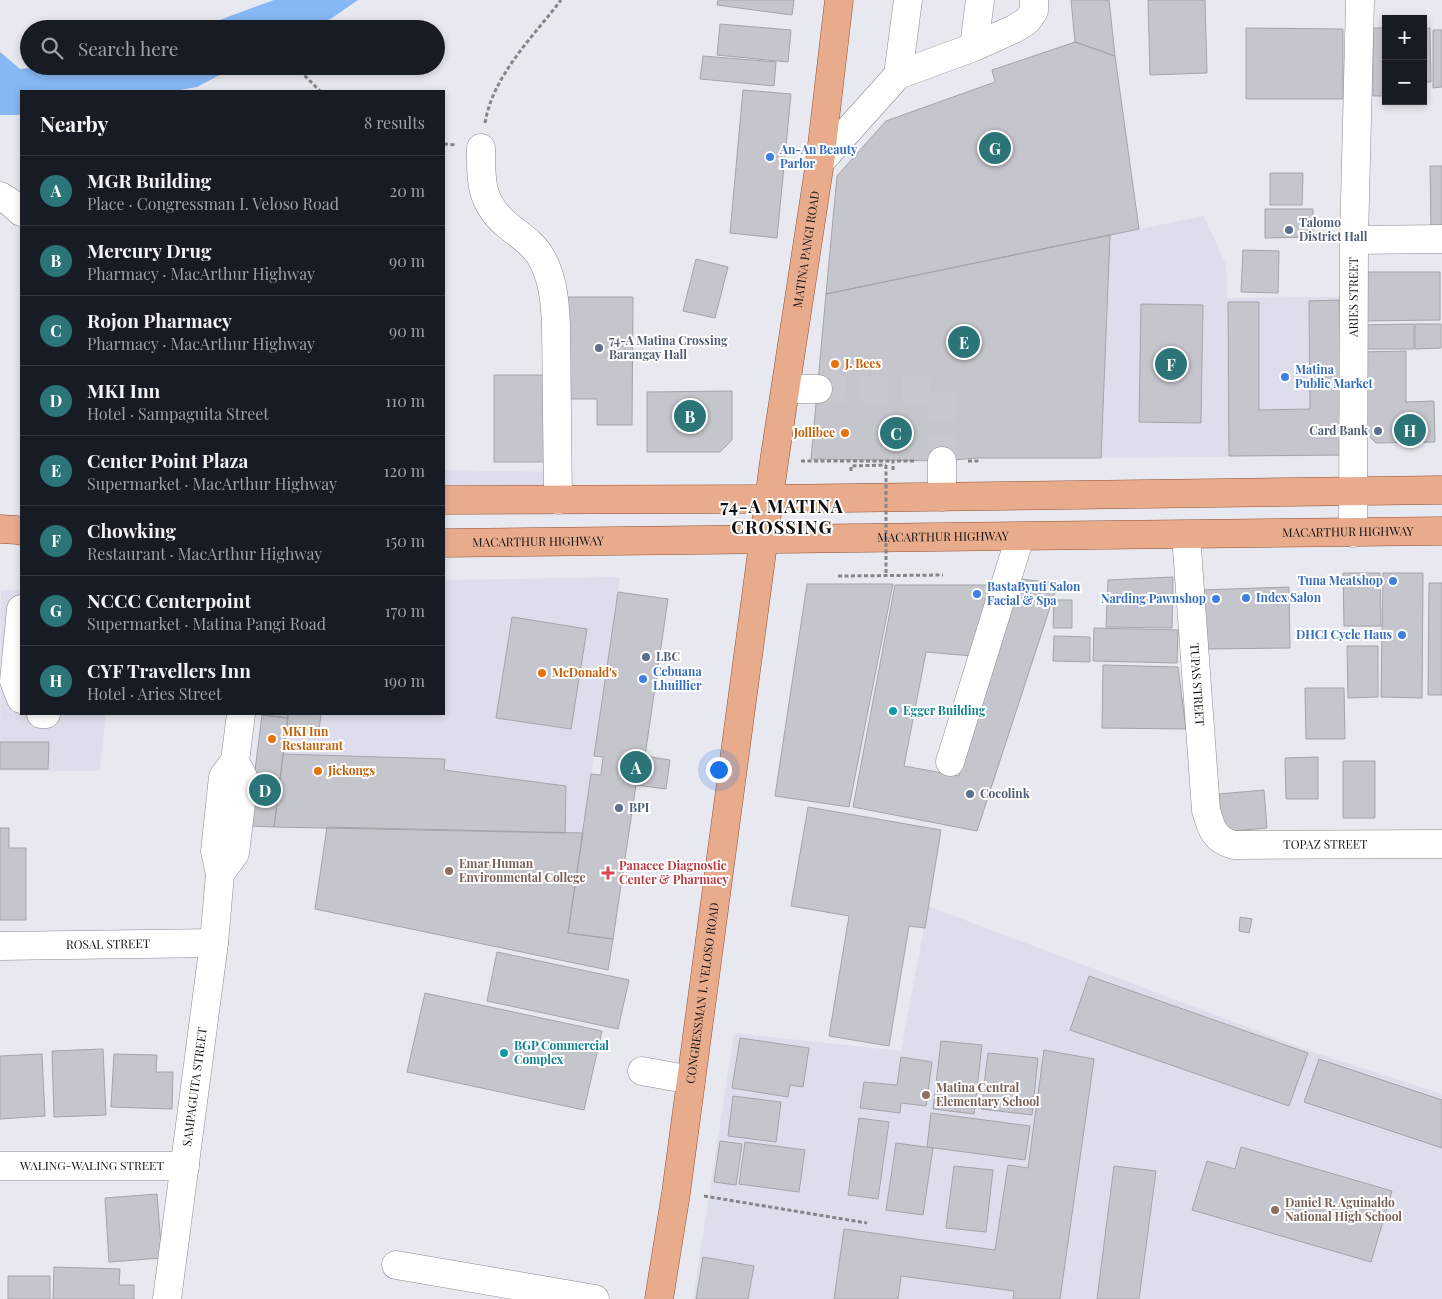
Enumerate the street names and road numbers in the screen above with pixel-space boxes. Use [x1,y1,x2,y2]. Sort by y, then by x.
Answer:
street label: MATINA PANGI ROAD [789,189,823,309]
street label: ARIES STREET [1345,257,1361,338]
street label: MACARTHUR HIGHWAY [1282,522,1415,540]
street label: MACARTHUR HIGHWAY [877,527,1010,545]
street label: MACARTHUR HIGHWAY [472,532,605,550]
street label: TUPAS STREET [1187,643,1209,727]
street label: TOPAZ STREET [1283,835,1368,852]
street label: CONGRESSMAN I. VELOSO ROAD [682,901,722,1085]
street label: ROSAL STREET [66,935,151,952]
street label: SAMPAGUITA STREET [178,1026,210,1147]
street label: WALING-WALING STREET [19,1157,164,1173]

